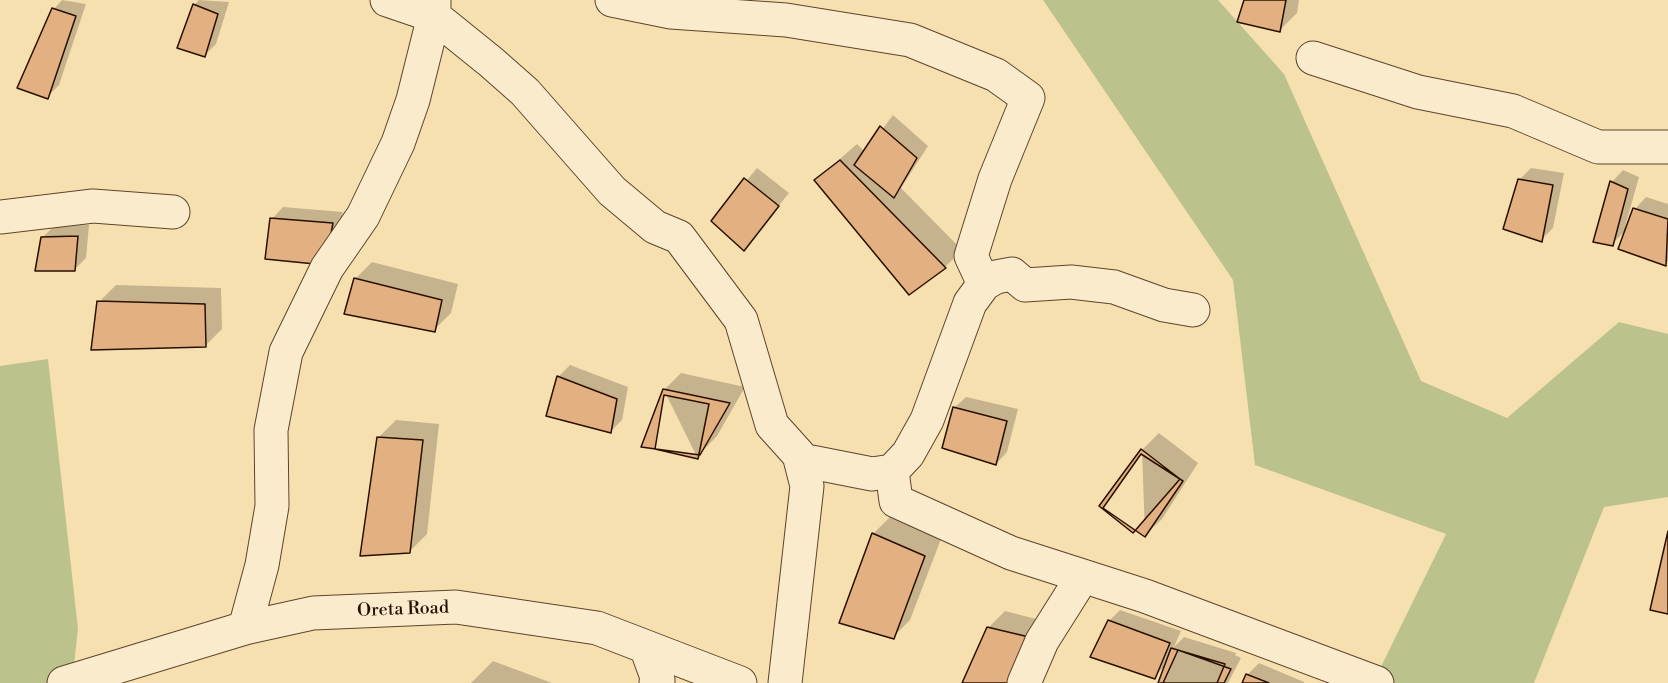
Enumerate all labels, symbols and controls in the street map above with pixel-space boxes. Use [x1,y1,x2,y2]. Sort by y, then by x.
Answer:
street label: Oreta Road [357,598,449,622]

